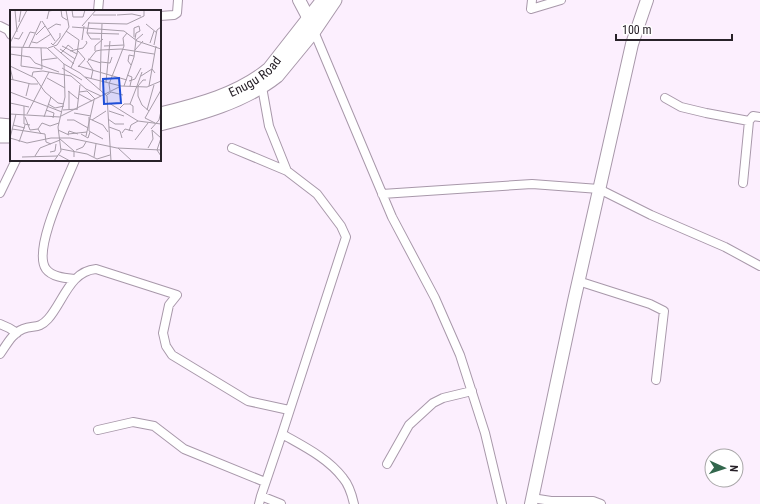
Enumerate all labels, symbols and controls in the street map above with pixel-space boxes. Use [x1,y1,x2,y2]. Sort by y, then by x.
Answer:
inset map [10,10,161,161]
scale bar [616,16,732,42]
text: 100 m [622,23,652,37]
street label: Enugu Road [226,53,284,100]
north arrow [704,448,744,488]
text: N [727,465,740,472]

